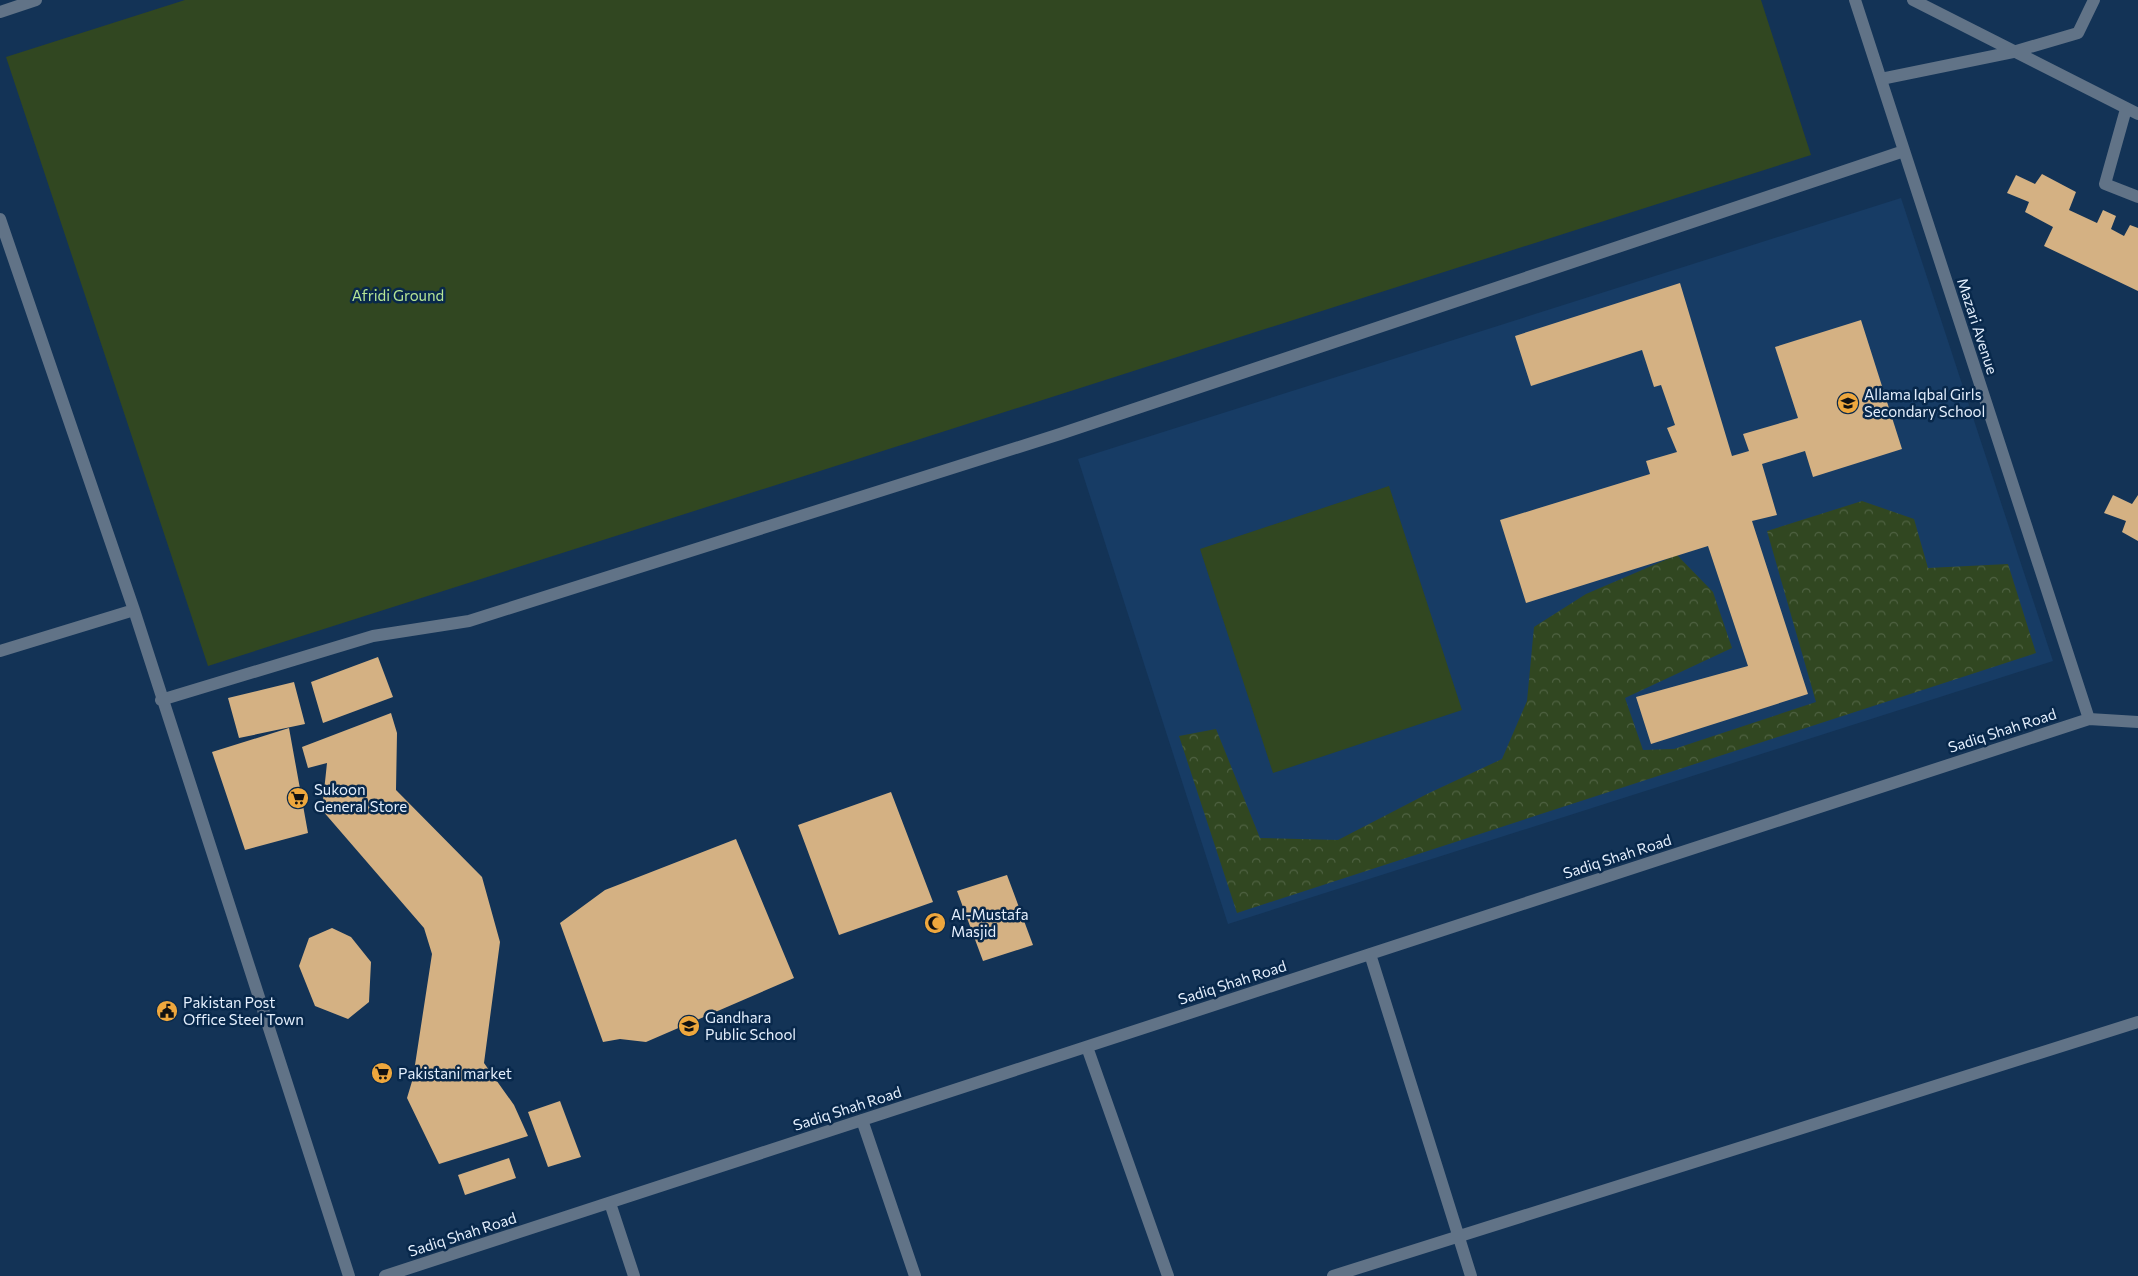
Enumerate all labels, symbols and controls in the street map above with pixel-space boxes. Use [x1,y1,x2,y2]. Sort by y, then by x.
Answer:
street label: Mazari Avenue [1954,276,2002,376]
park label: Afridi Ground [352,286,444,304]
place label: Allama Iqbal Girls Secondary School [1864,385,1985,420]
school or university icon: Allama Iqbal Girls Secondary School [1836,391,1860,415]
street label: Sadiq Shah Road [1946,704,2058,756]
place label: Sukoon General Store [314,780,407,815]
supermarket icon: Sukoon General Store [286,786,310,810]
street label: Sadiq Shah Road [1561,830,1673,882]
place label: Al-Mustafa Masjid [951,905,1029,940]
mosque icon: Al-Mustafa Masjid [923,911,947,935]
street label: Sadiq Shah Road [1176,956,1288,1008]
place label: Pakistan Post Office Steel Town [183,993,304,1028]
public building icon: Pakistan Post Office Steel Town [155,999,179,1023]
place label: Gandhara Public School [705,1008,796,1043]
school or university icon: Gandhara Public School [677,1014,701,1038]
supermarket icon: Pakistani market [370,1061,394,1085]
place label: Pakistani market [398,1064,512,1082]
street label: Sadiq Shah Road [791,1082,903,1134]
street label: Sadiq Shah Road [406,1208,518,1260]

